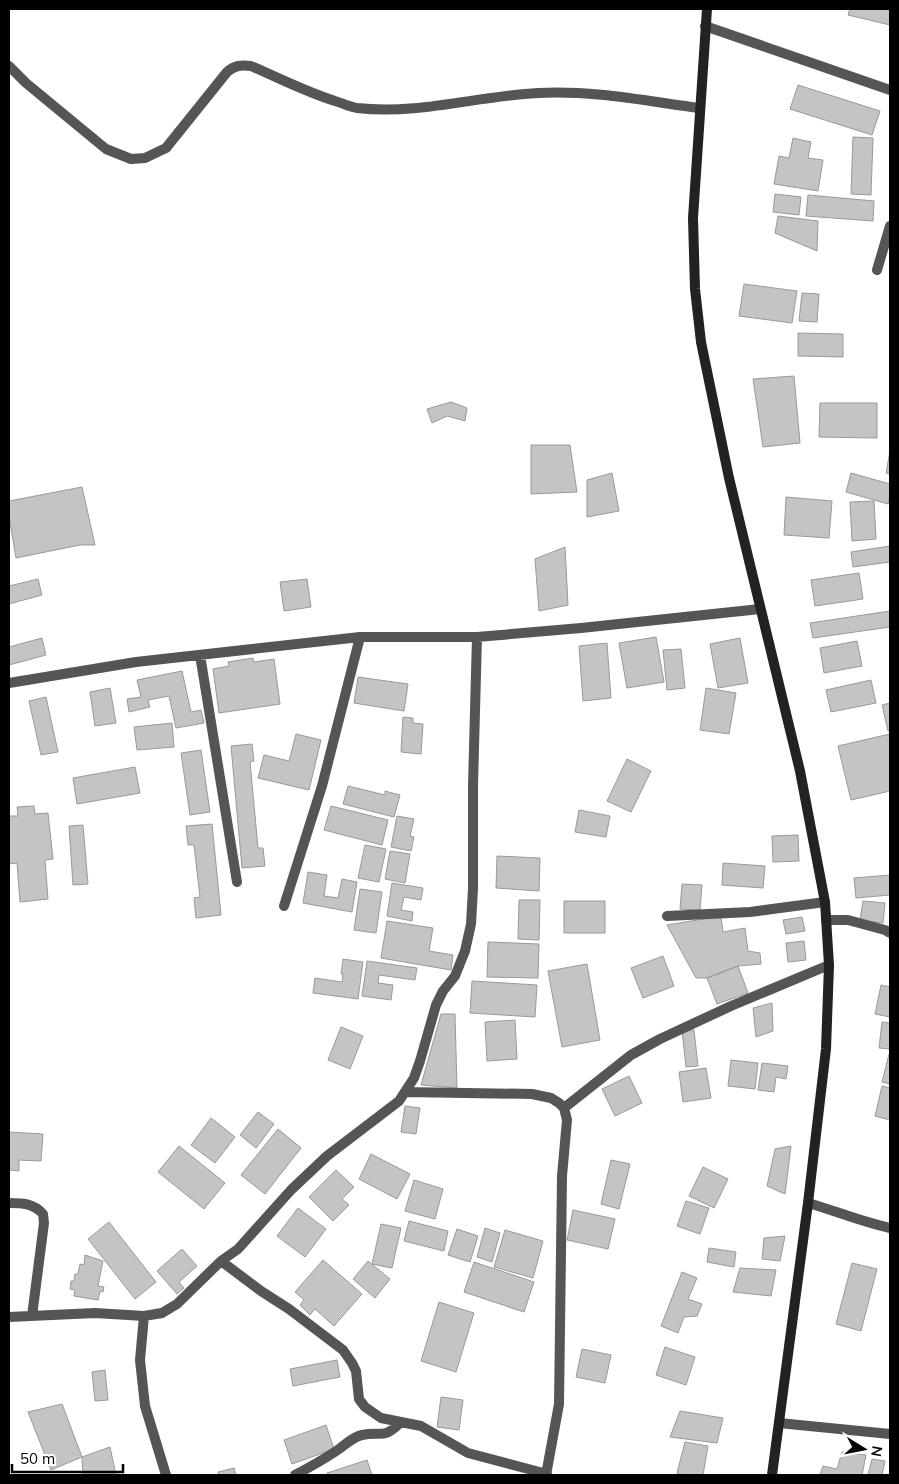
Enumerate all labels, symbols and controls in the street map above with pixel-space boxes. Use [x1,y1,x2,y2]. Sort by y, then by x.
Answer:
north arrow [839,1424,889,1474]
scale bar [12,1442,124,1474]
text: N [867,1444,887,1458]
text: 50 m [20,1449,55,1468]

